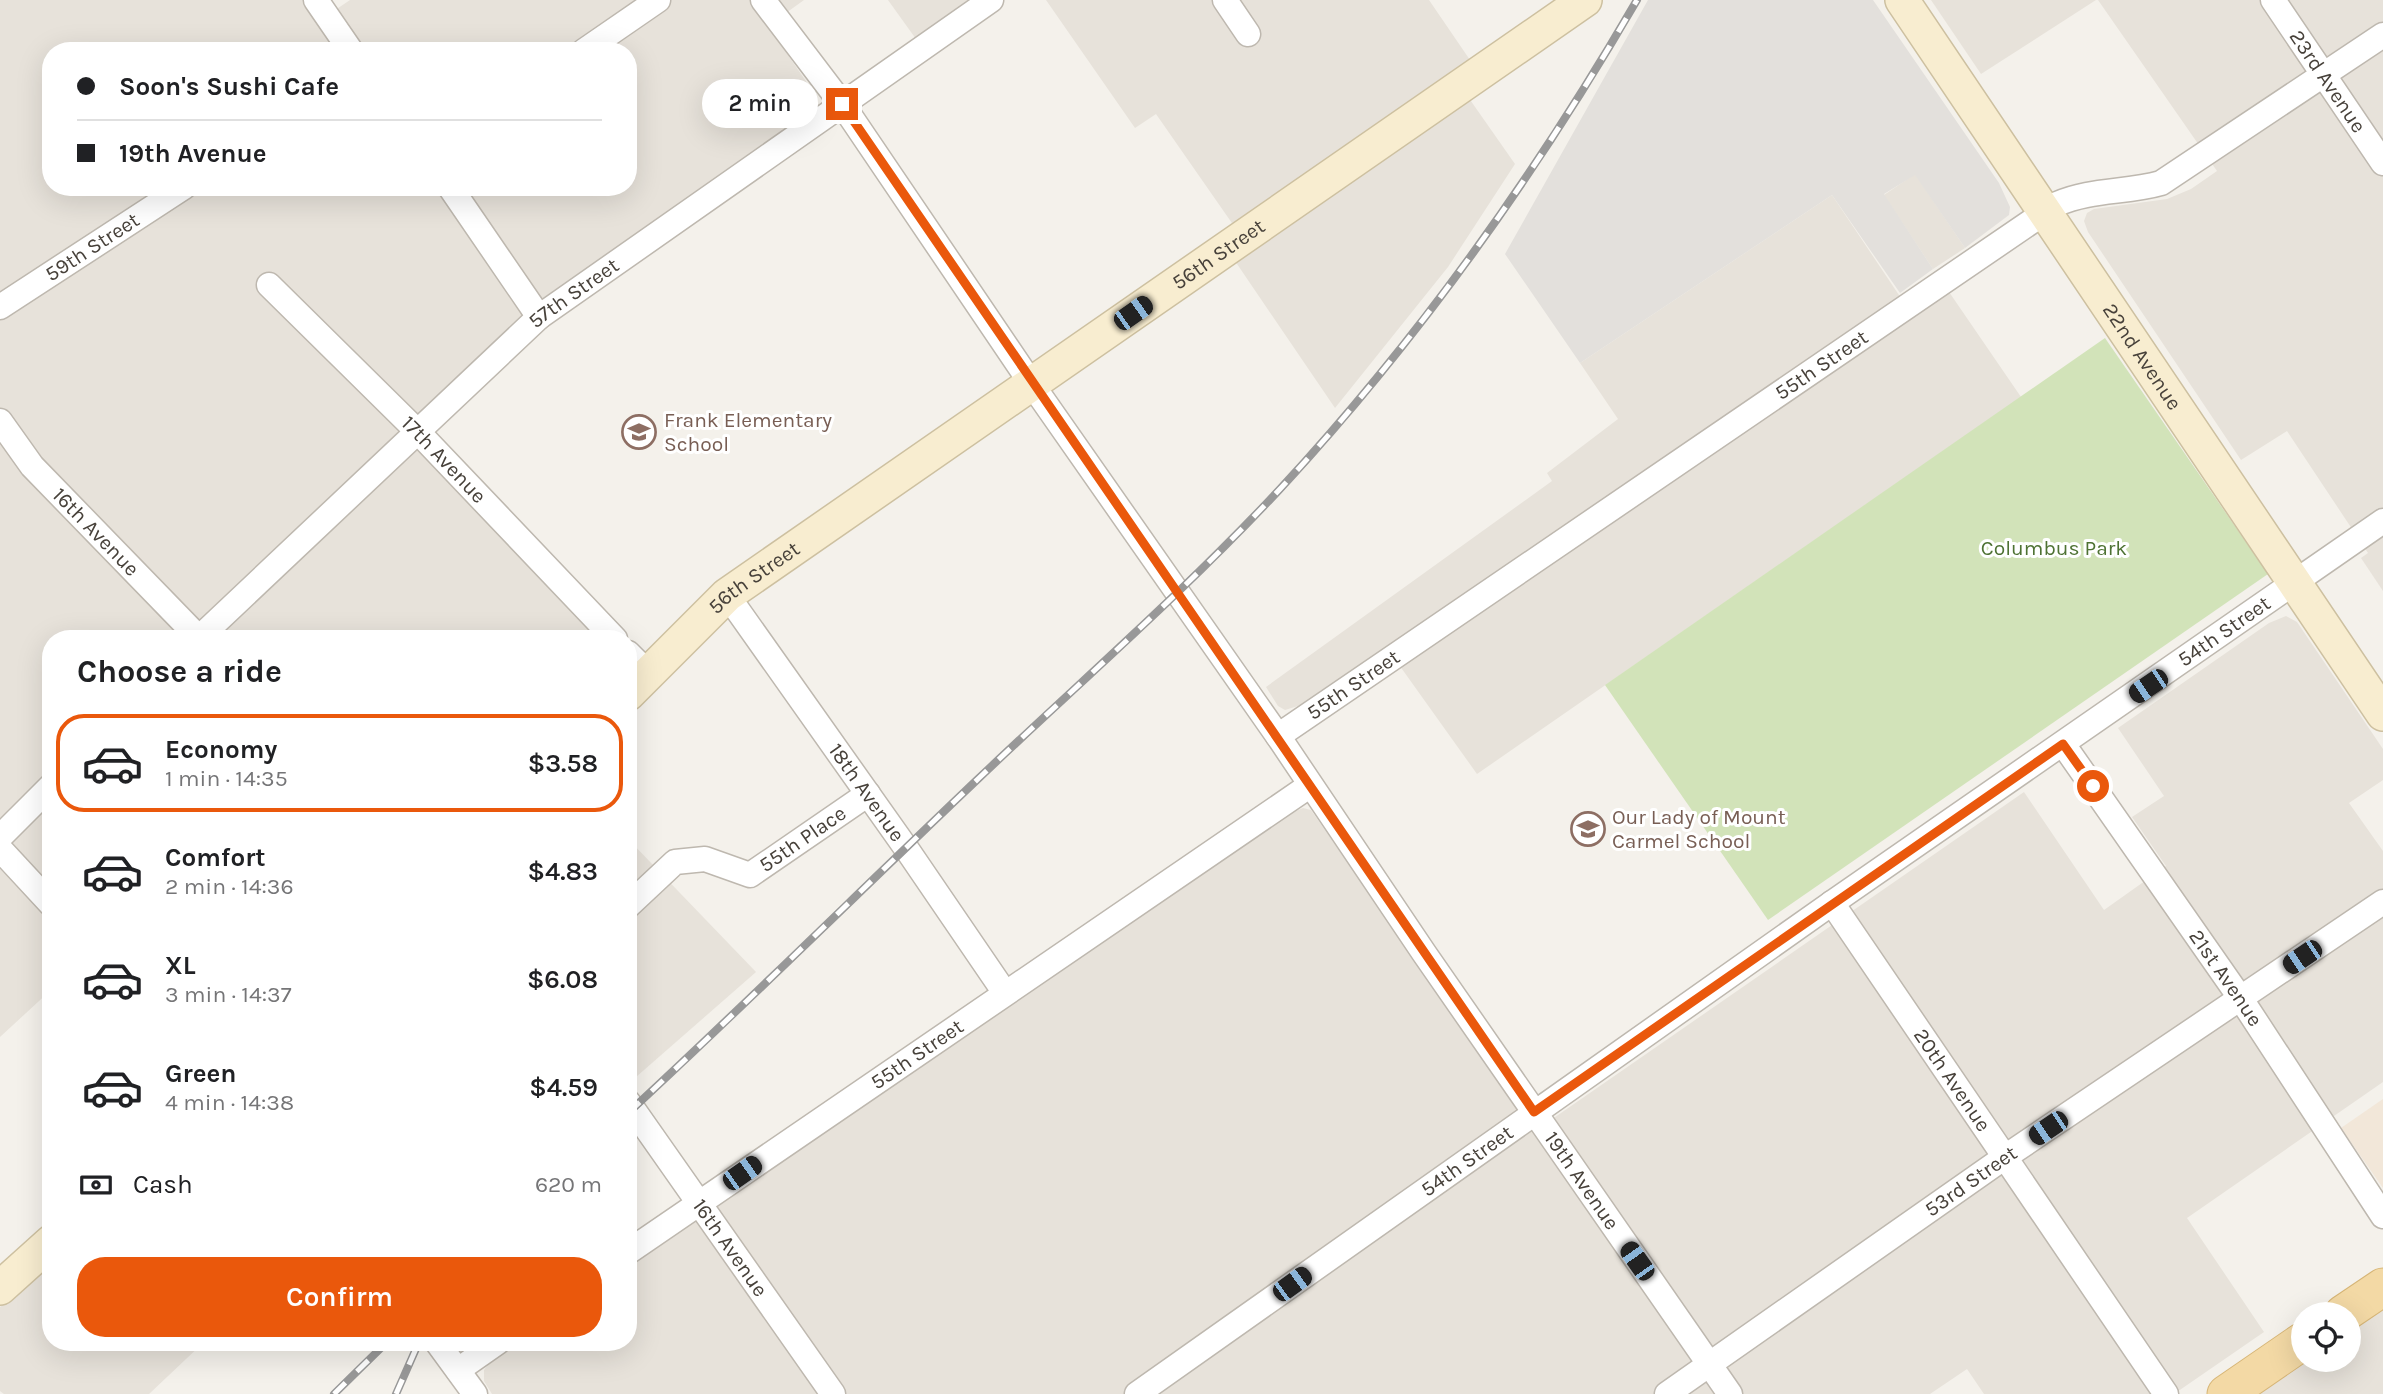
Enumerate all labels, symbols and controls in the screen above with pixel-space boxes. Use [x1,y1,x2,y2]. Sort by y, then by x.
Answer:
street label: 23rd Avenue [2285,25,2371,137]
text: Soon's Sushi Cafe [119,71,339,102]
callout: 2 min [702,80,818,128]
route end [826,88,858,120]
text: 2 min [729,90,791,117]
text: 19th Avenue [119,138,266,169]
street label: 59th Street [41,207,144,286]
street label: 56th Street [1168,214,1269,295]
street label: 57th Street [523,253,623,333]
car [1110,292,1157,334]
street label: 22nd Avenue [2098,299,2187,415]
street label: 55th Street [1770,325,1872,405]
place label: Frank Elementary School [664,408,832,456]
street label: 17th Avenue [397,411,491,508]
school or university icon: Frank Elementary School [620,413,658,451]
street label: 16th Avenue [48,483,144,581]
street label: 56th Street [703,536,804,619]
park label: Columbus Park [1981,536,2127,560]
street label: 54th Street [2173,591,2275,672]
street label: 55th Street [1302,645,1404,725]
text: Choose a ride [77,653,282,690]
car [2125,666,2172,706]
icon: car [81,732,144,795]
text: Economy [165,734,277,765]
street label: 18th Avenue [824,739,910,846]
text: $3.58 [528,748,598,779]
text: 1 min · 14:35 [165,765,288,792]
route start [2077,770,2109,802]
street label: 55th Place [754,801,851,877]
place label: Our Lady of Mount Carmel School [1612,805,1786,853]
school or university icon: Our Lady of Mount Carmel School [1569,810,1607,848]
icon: car [81,840,144,903]
text: Comfort [165,842,266,873]
text: $4.83 [527,856,598,887]
text: 2 min · 14:36 [165,873,294,900]
street label: 21st Avenue [2184,925,2268,1031]
car [2279,937,2326,977]
icon: car [81,948,144,1011]
text: XL [165,950,196,981]
text: $6.08 [527,964,598,995]
text: 3 min · 14:37 [165,981,291,1008]
street label: 55th Street [866,1014,968,1094]
street label: 20th Avenue [1909,1024,1996,1136]
icon: car [81,1056,144,1119]
text: Green [165,1058,237,1089]
text: $4.59 [529,1072,598,1103]
text: 4 min · 14:38 [165,1089,294,1116]
car [2025,1108,2072,1148]
street label: 54th Street [1416,1120,1518,1202]
street label: 19th Avenue [1540,1127,1624,1234]
street label: 53rd Street [1920,1140,2021,1222]
car [719,1152,766,1194]
icon: cash [77,1166,115,1204]
text: Cash [133,1169,193,1200]
text: 620 m [535,1171,602,1198]
street label: 16th Avenue [688,1194,773,1301]
car [1617,1238,1658,1284]
button: Confirm [77,1257,602,1337]
car [1269,1263,1316,1305]
map controls [2291,1302,2361,1372]
button: locate [2291,1302,2361,1372]

